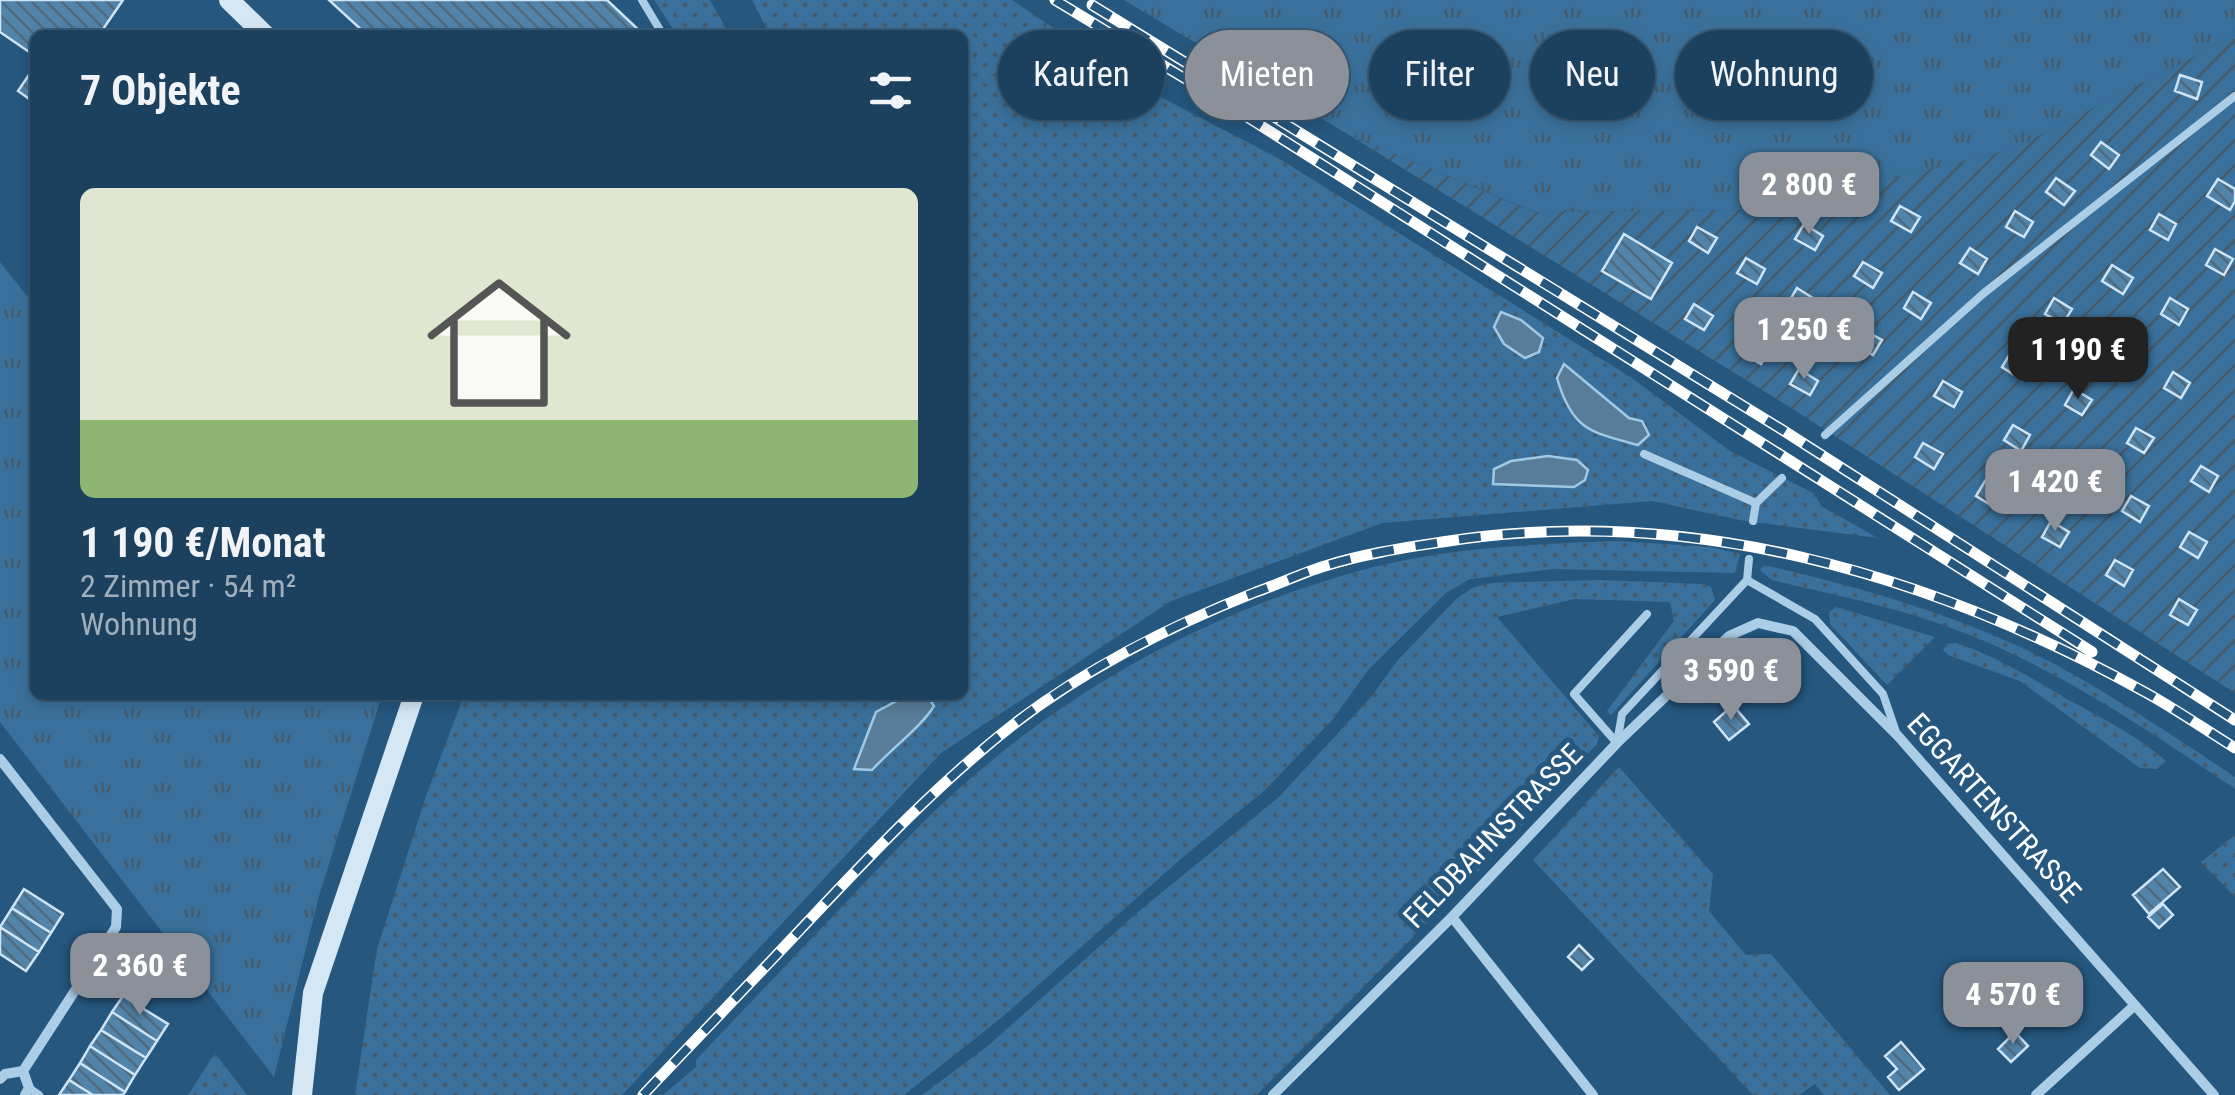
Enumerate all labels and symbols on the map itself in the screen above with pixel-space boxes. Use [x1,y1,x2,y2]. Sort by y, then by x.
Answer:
pin: 2 800 € [1717,152,1901,237]
pin: 1 250 € [1712,297,1896,382]
pin: 1 190 € [1986,317,2170,402]
pin: 1 420 € [1963,449,2147,534]
pin: 3 590 € [1639,638,1823,723]
street label: EGGARTENSTRASSE [1900,706,2088,909]
street label: FELDBAHNSTRASSE [1396,736,1589,935]
pin: 2 360 € [48,933,232,1018]
pin: 4 570 € [1921,962,2105,1047]

